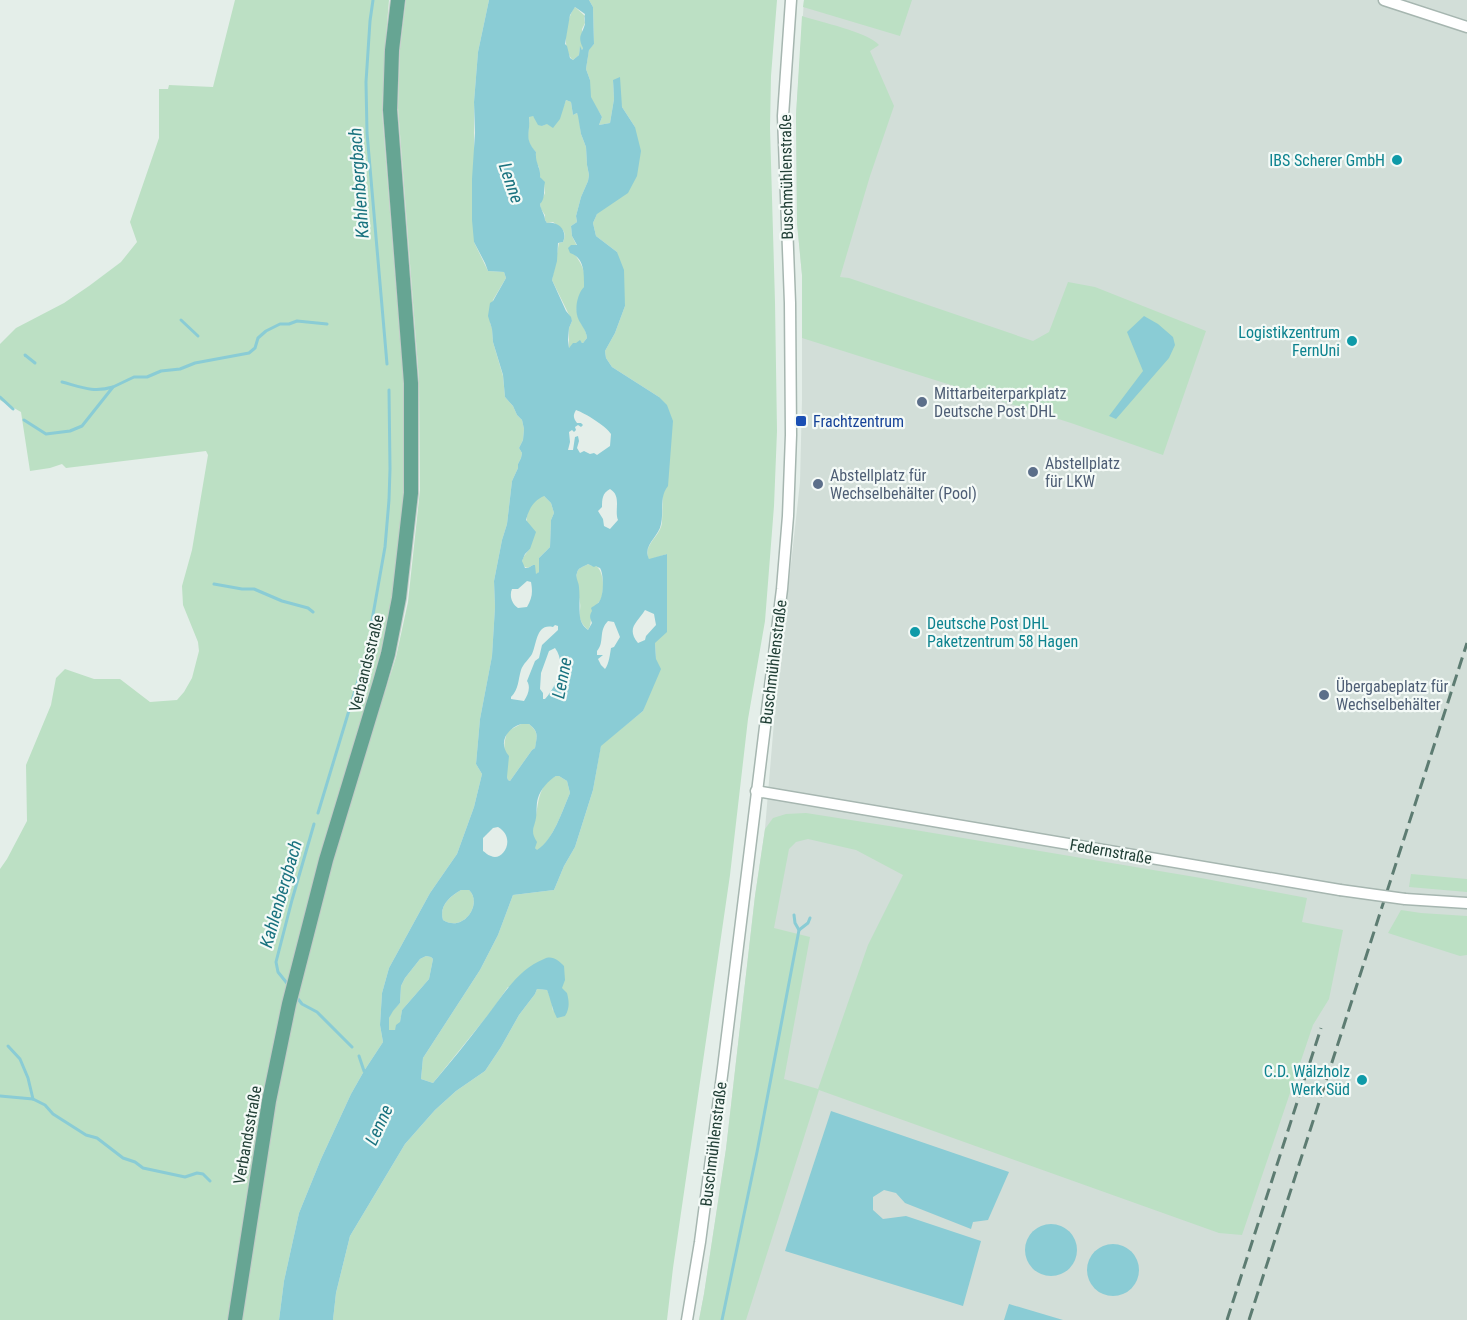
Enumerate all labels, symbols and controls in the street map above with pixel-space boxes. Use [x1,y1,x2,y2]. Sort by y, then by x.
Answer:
street label: Buschmühlenstraße [776,114,797,240]
water label: Kahlenbergbach [344,127,373,239]
place label: IBS Scherer GmbH [1269,151,1385,170]
marker: IBS Scherer GmbH [1390,153,1404,167]
water label: Lenne [495,160,528,206]
place label: Logistikzentrum FernUni [1238,323,1340,360]
marker: Logistikzentrum FernUni [1345,334,1359,348]
place label: Mittarbeiterparkplatz Deutsche Post DHL [934,384,1067,421]
marker: Mittarbeiterparkplatz Deutsche Post DHL [915,395,929,409]
place label: Frachtzentrum [813,412,904,431]
marker: Frachtzentrum [794,414,808,428]
place label: Abstellplatz für LKW [1045,454,1120,491]
marker: Abstellplatz für LKW [1026,465,1040,479]
place label: Abstellplatz für Wechselbehälter (Pool) [830,466,977,503]
marker: Abstellplatz für Wechselbehälter (Pool) [811,477,825,491]
street label: Buschmühlenstraße [756,599,791,725]
street label: Verbandsstraße [345,612,388,714]
place label: Deutsche Post DHL Paketzentrum 58 Hagen [927,614,1078,651]
marker: Deutsche Post DHL Paketzentrum 58 Hagen [908,625,922,639]
water label: Lenne [547,655,576,700]
place label: Übergabeplatz für Wechselbehälter [1336,677,1449,714]
marker: Übergabeplatz für Wechselbehälter [1317,688,1331,702]
street label: Federnstraße [1068,835,1154,868]
water label: Kahlenbergbach [255,838,306,950]
place label: C.D. Wälzholz Werk Süd [1264,1062,1350,1099]
marker: C.D. Wälzholz Werk Süd [1355,1073,1369,1087]
street label: Buschmühlenstraße [696,1081,731,1207]
street label: Verbandsstraße [229,1084,266,1186]
water label: Lenne [360,1102,397,1148]

